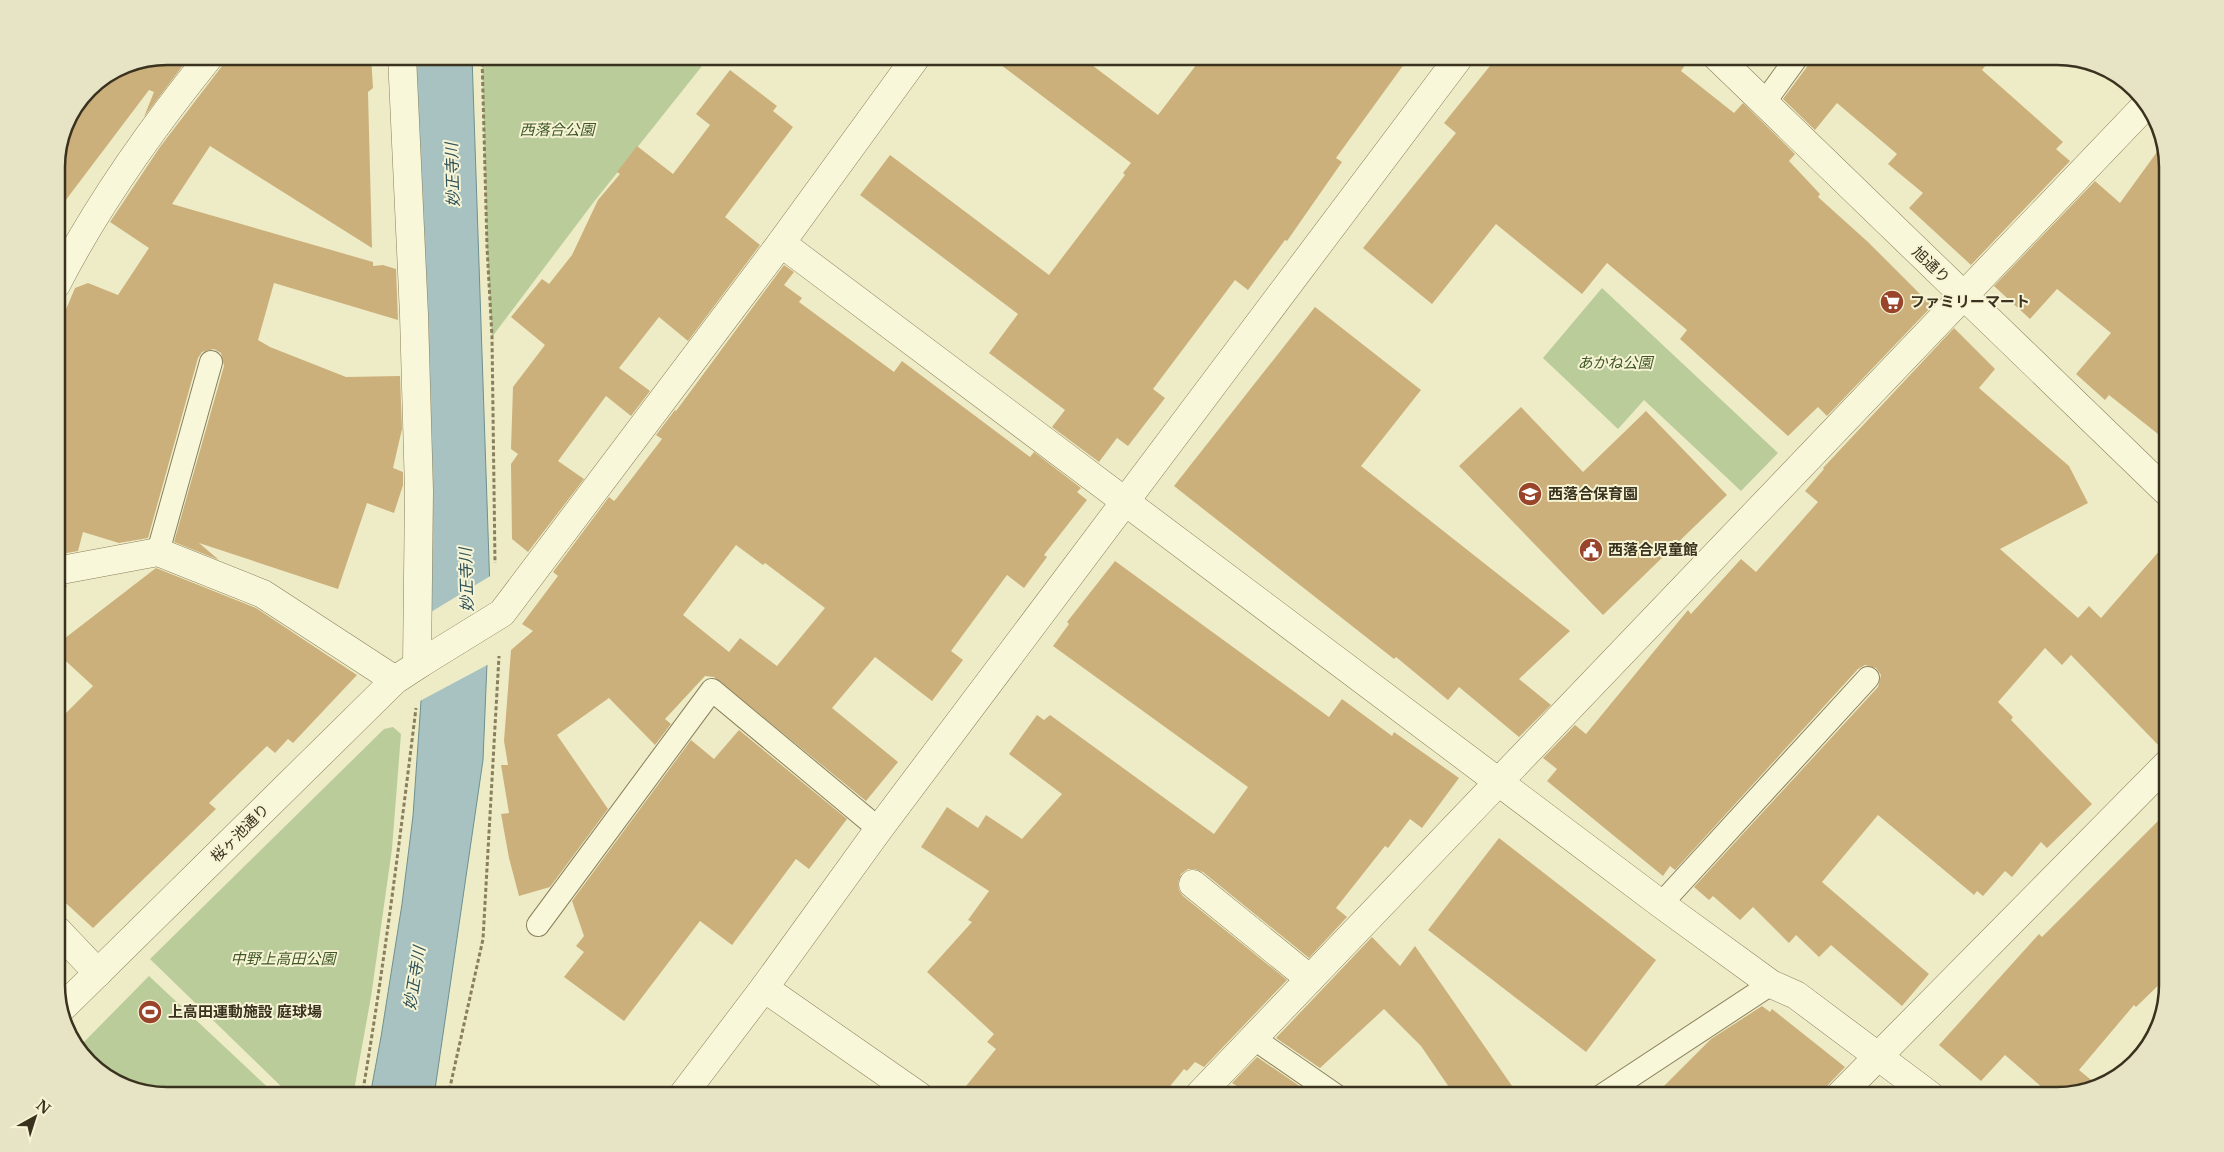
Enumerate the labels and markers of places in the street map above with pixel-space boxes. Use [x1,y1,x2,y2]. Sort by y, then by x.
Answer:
supermarket icon: ファミリーマート [1879,289,1905,315]
place label: ファミリーマート [1910,292,2030,311]
school or university icon: 西落合保育園 [1517,481,1543,507]
place label: 西落合保育園 [1548,484,1638,503]
public building icon: 西落合児童館 [1578,537,1604,563]
place label: 西落合児童館 [1608,540,1698,559]
sports icon: 上高田運動施設 庭球場 [137,999,163,1025]
place label: 上高田運動施設 庭球場 [168,1002,322,1021]

